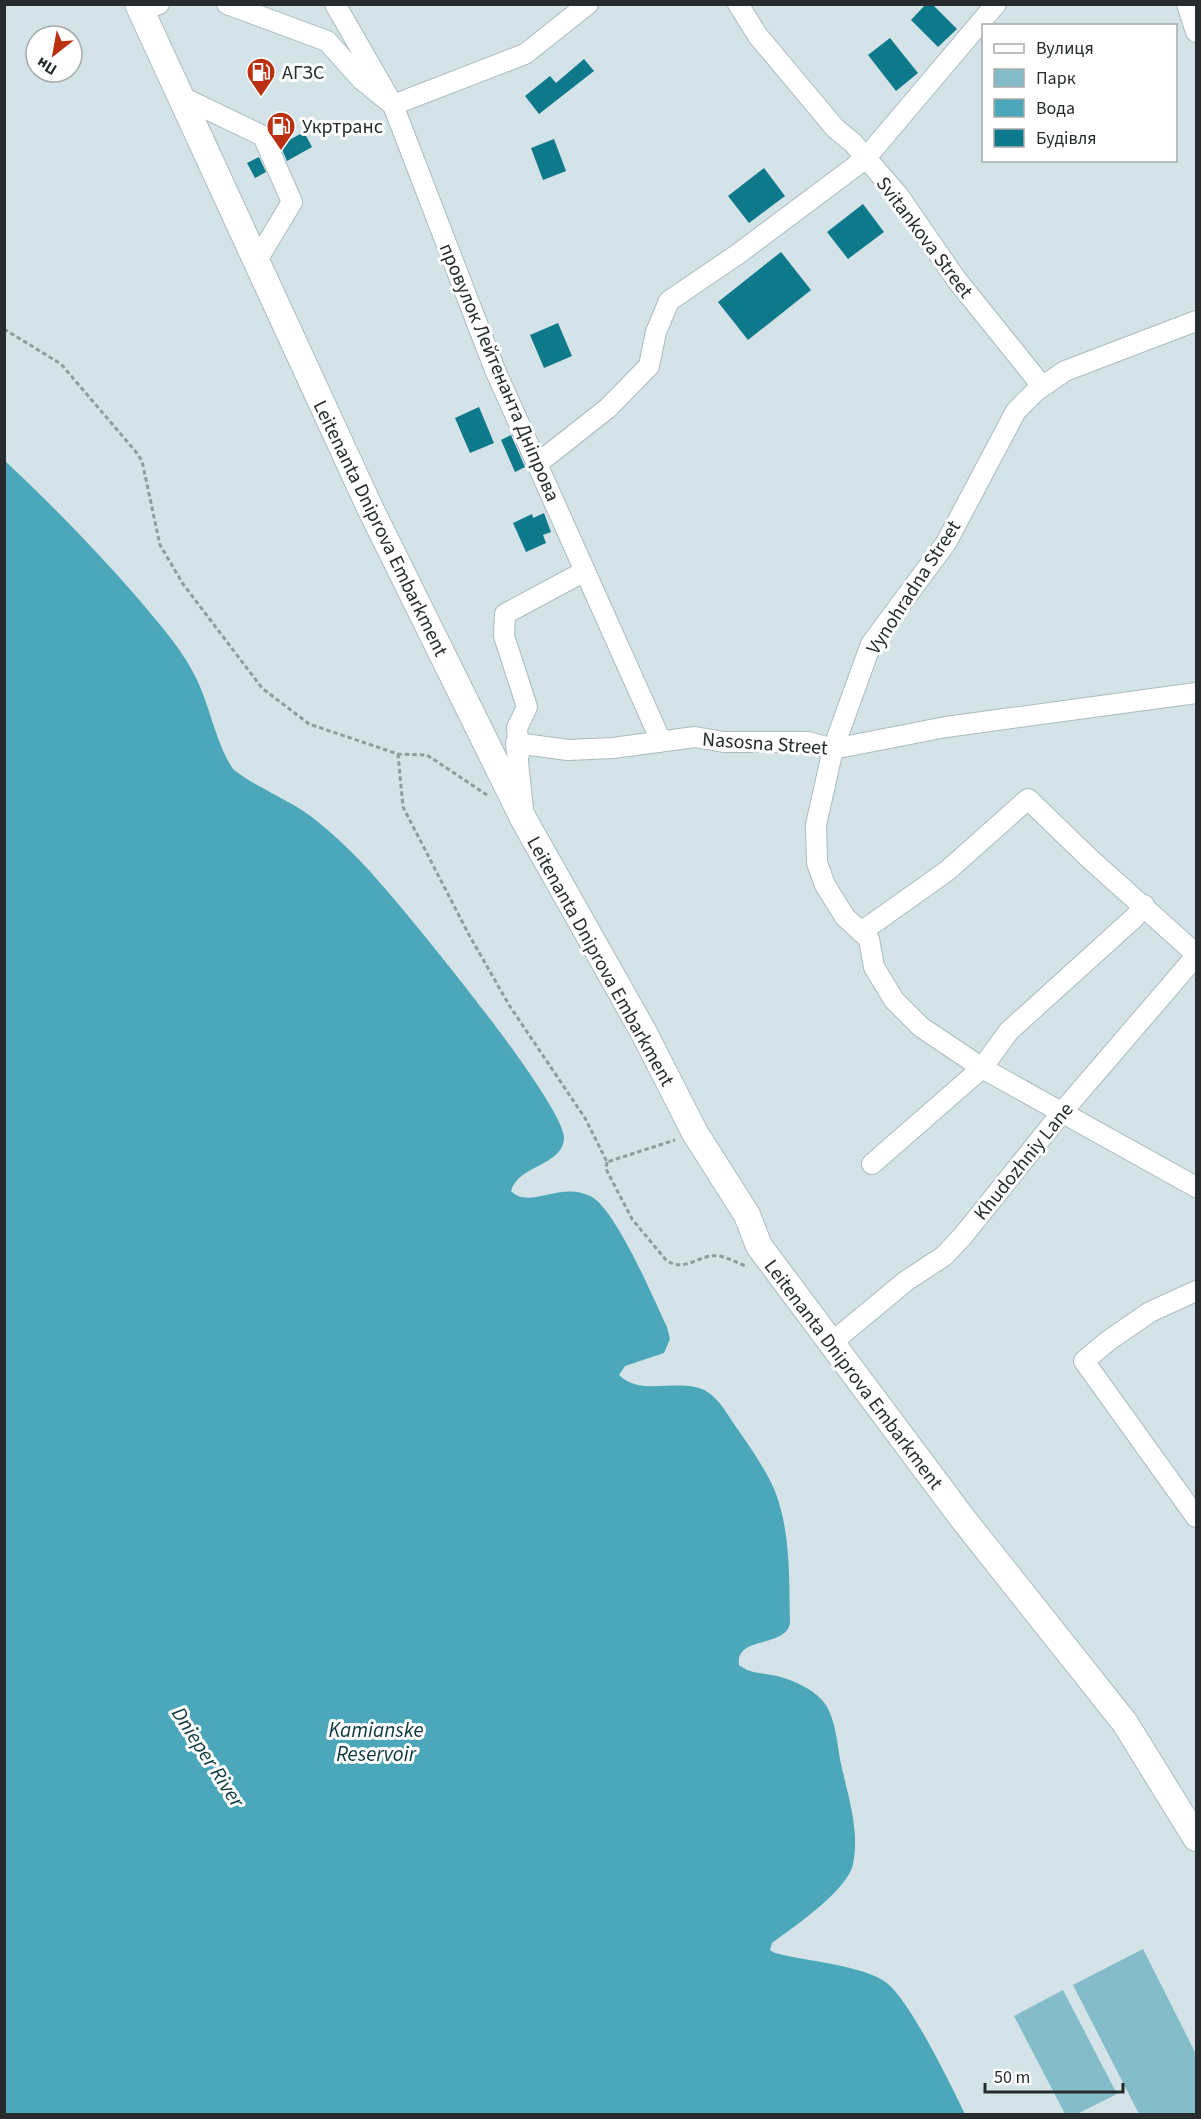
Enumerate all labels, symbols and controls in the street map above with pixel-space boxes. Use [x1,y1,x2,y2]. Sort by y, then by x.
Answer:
north arrow [24,24,84,84]
legend [982,24,1177,162]
text: Вулиця [1036,36,1094,61]
text: Пн [33,51,61,81]
fuel station icon: АГЗС [245,56,277,98]
place label: АГЗС [282,59,324,87]
text: Парк [1036,66,1076,91]
text: Вода [1036,96,1075,121]
fuel station icon: Укртранс [265,110,297,152]
place label: Укртранс [302,113,383,141]
text: Будівля [1036,126,1096,151]
street label: Svitankova Street [869,171,979,304]
street label: провулок Лейтенанта Дніпрова [432,239,566,506]
street label: Leitenanta Dniprova Embarkment [306,396,455,661]
street label: Vynohradna Street [860,515,968,660]
street label: Nasosna Street [701,726,829,762]
street label: Leitenanta Dniprova Embarkment [520,831,681,1092]
street label: Khudozhniy Lane [967,1097,1080,1227]
street label: Leitenanta Dniprova Embarkment [757,1254,949,1496]
water label: Dnieper River [164,1701,252,1814]
water label: Kamianske Reservoir [329,1715,423,1769]
scale bar [985,2056,1123,2094]
text: 50 m [994,2065,1030,2090]

